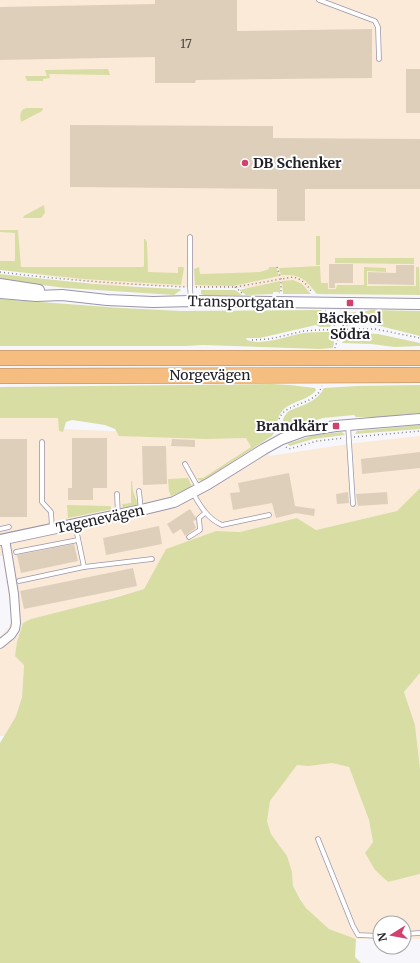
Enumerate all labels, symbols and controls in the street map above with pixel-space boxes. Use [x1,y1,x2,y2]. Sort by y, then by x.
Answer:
house number: 17 [180,36,192,51]
place label: DB Schenker [253,154,342,172]
marker: DB Schenker [240,158,250,168]
street label: Transportgatan [188,292,294,312]
marker: Bäckebol Södra [345,298,355,308]
place label: Bäckebol Södra [318,309,382,343]
street label: Norgevägen [170,366,250,384]
place label: Brandkärr [256,417,328,435]
marker: Brandkärr [331,421,341,431]
street label: Tagenevägen [54,501,146,537]
north arrow [372,915,412,955]
text: N [374,931,390,943]

